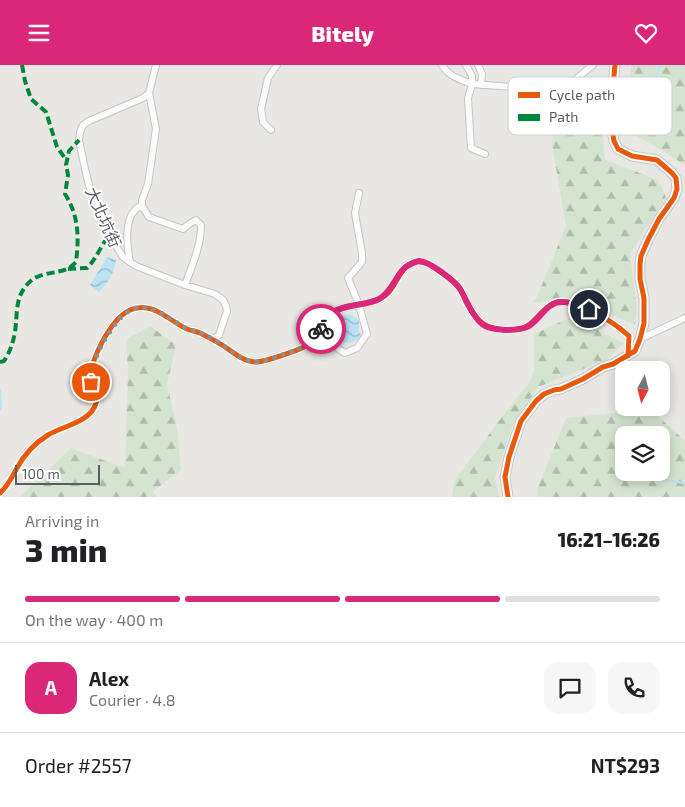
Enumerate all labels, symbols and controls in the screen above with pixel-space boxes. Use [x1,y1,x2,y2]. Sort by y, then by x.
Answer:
icon: menu [25,19,53,47]
icon: heart [632,19,660,47]
text: Bitely [311,20,374,46]
legend [508,77,672,135]
text: Cycle path [549,86,615,103]
text: Path [549,108,578,125]
street label: 大北坑街 [82,184,126,250]
pin [568,288,610,330]
icon: home [575,295,603,323]
courier [296,304,346,354]
icon: bike [307,315,335,343]
pin [70,361,112,403]
north arrow [615,361,670,416]
map controls [615,361,670,481]
icon: bag [77,368,105,396]
button: layers [615,426,670,481]
scale bar [15,462,100,485]
text: 100 m [22,465,60,482]
text: Arriving in [25,511,99,530]
text: 16:21–16:26 [558,528,660,551]
text: 3 min [25,530,107,568]
text: On the way · 400 m [25,610,163,629]
button: chat [544,662,596,714]
button: phone [608,662,660,714]
text: Alex [89,667,129,690]
text: A [45,676,57,699]
text: Courier · 4.8 [89,690,176,709]
text: Order #2557 [25,754,131,777]
text: NT$293 [591,754,660,777]

